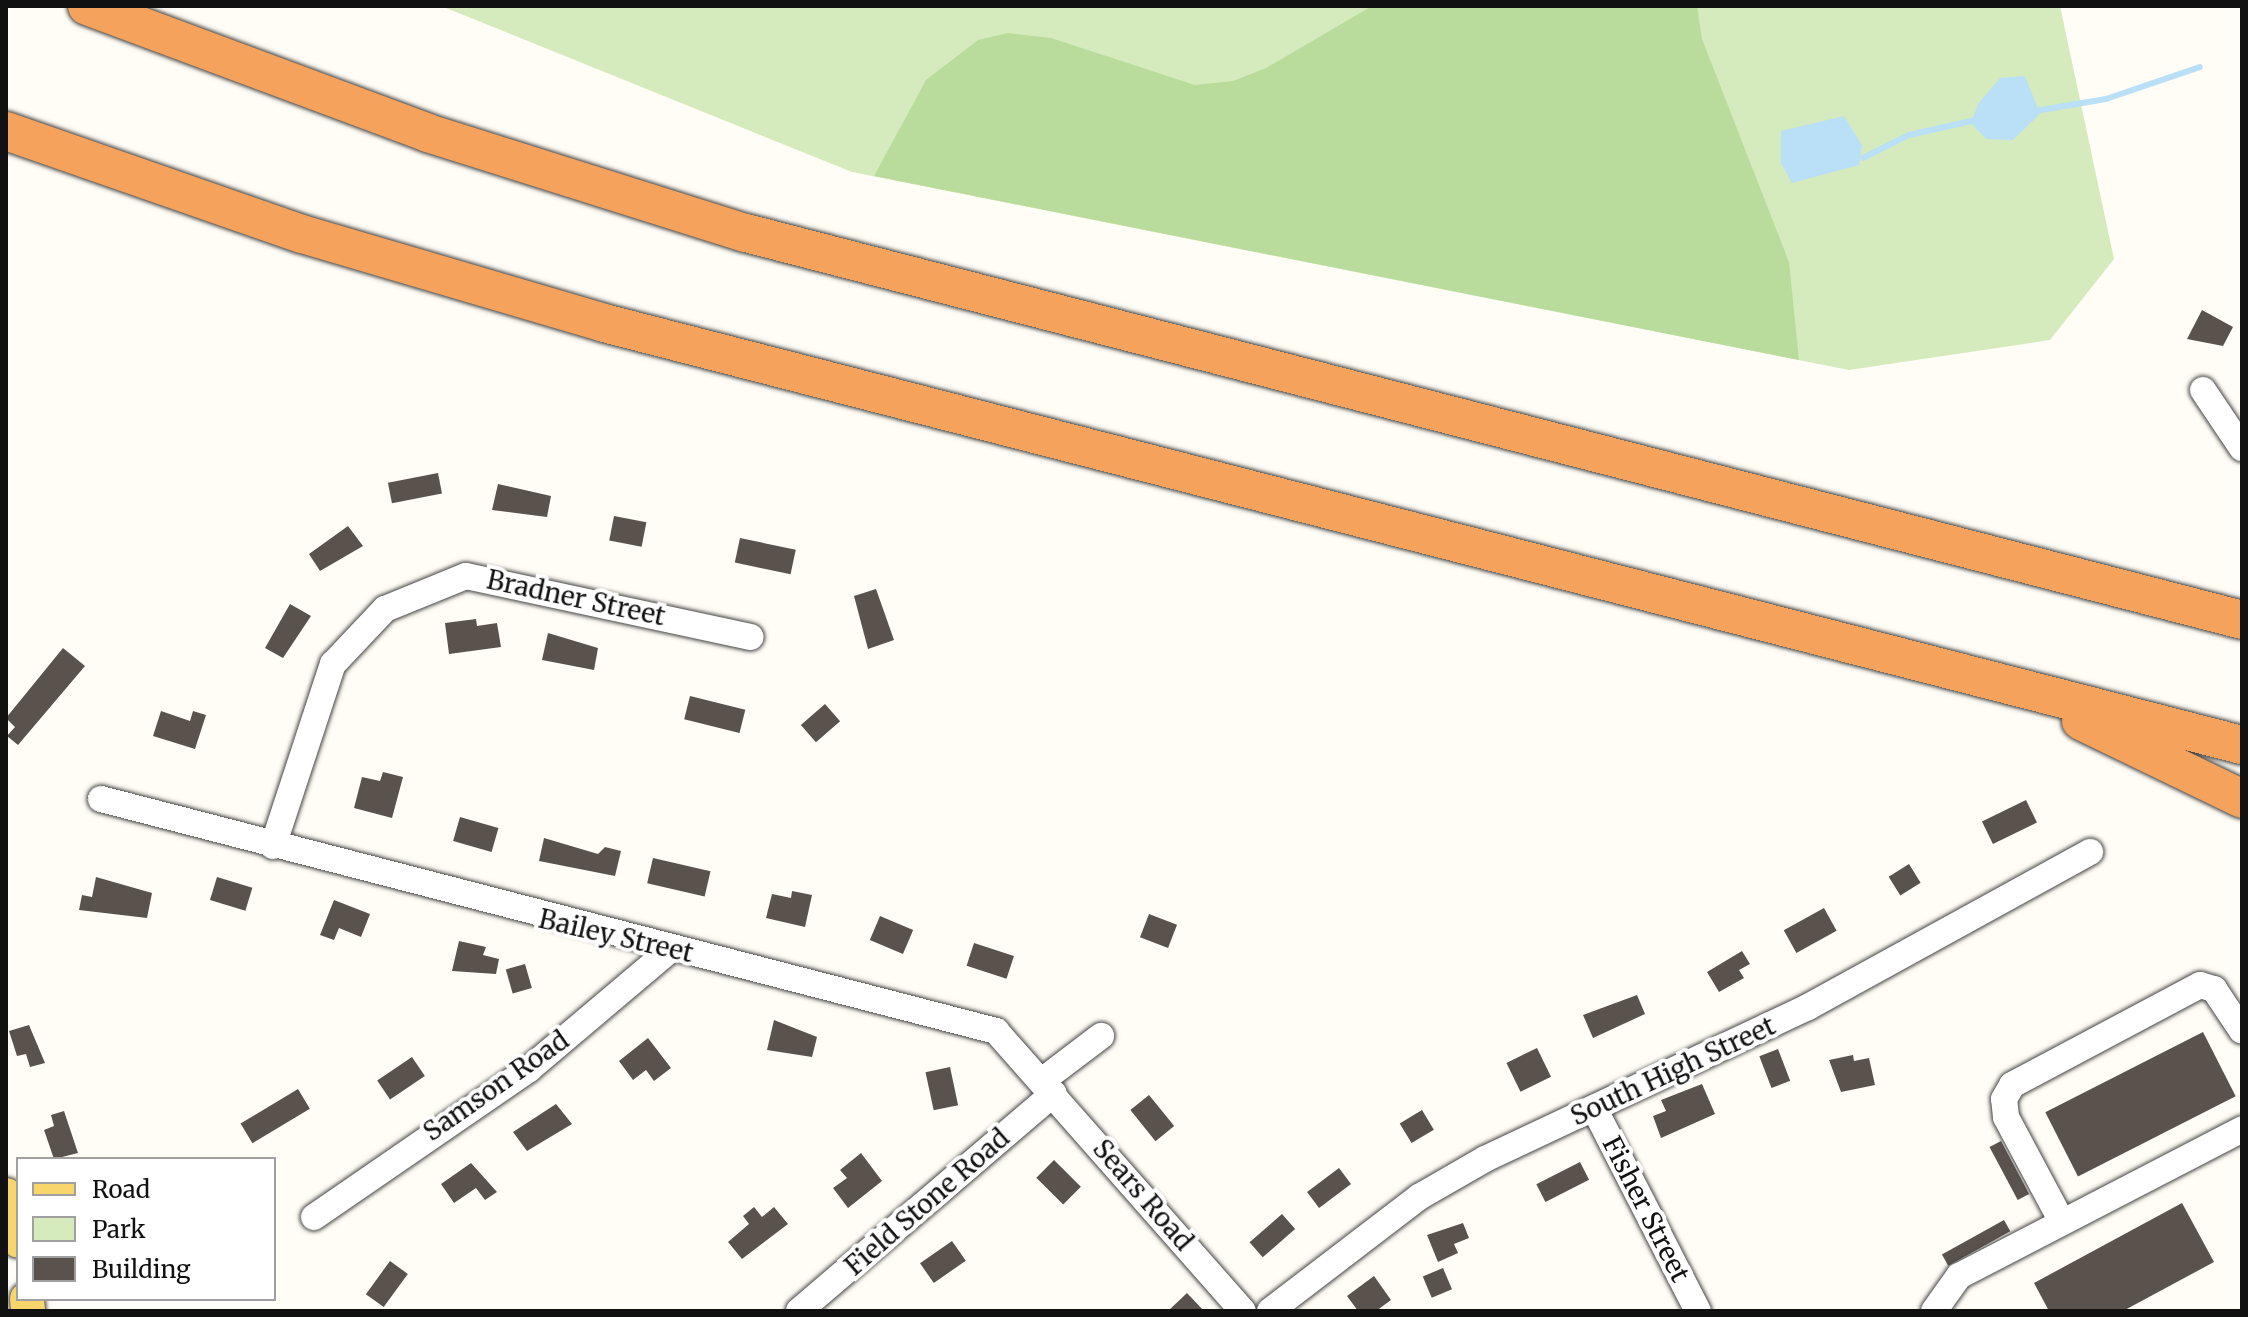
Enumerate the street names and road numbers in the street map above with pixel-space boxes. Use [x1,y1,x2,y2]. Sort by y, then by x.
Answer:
street label: Bradner Street [484,564,668,632]
street label: Bailey Street [536,903,696,969]
street label: South High Street [1566,1010,1780,1132]
street label: Samson Road [417,1024,575,1148]
street label: Field Stone Road [839,1122,1015,1282]
street label: Fisher Street [1596,1131,1696,1287]
street label: Sears Road [1086,1133,1200,1257]

